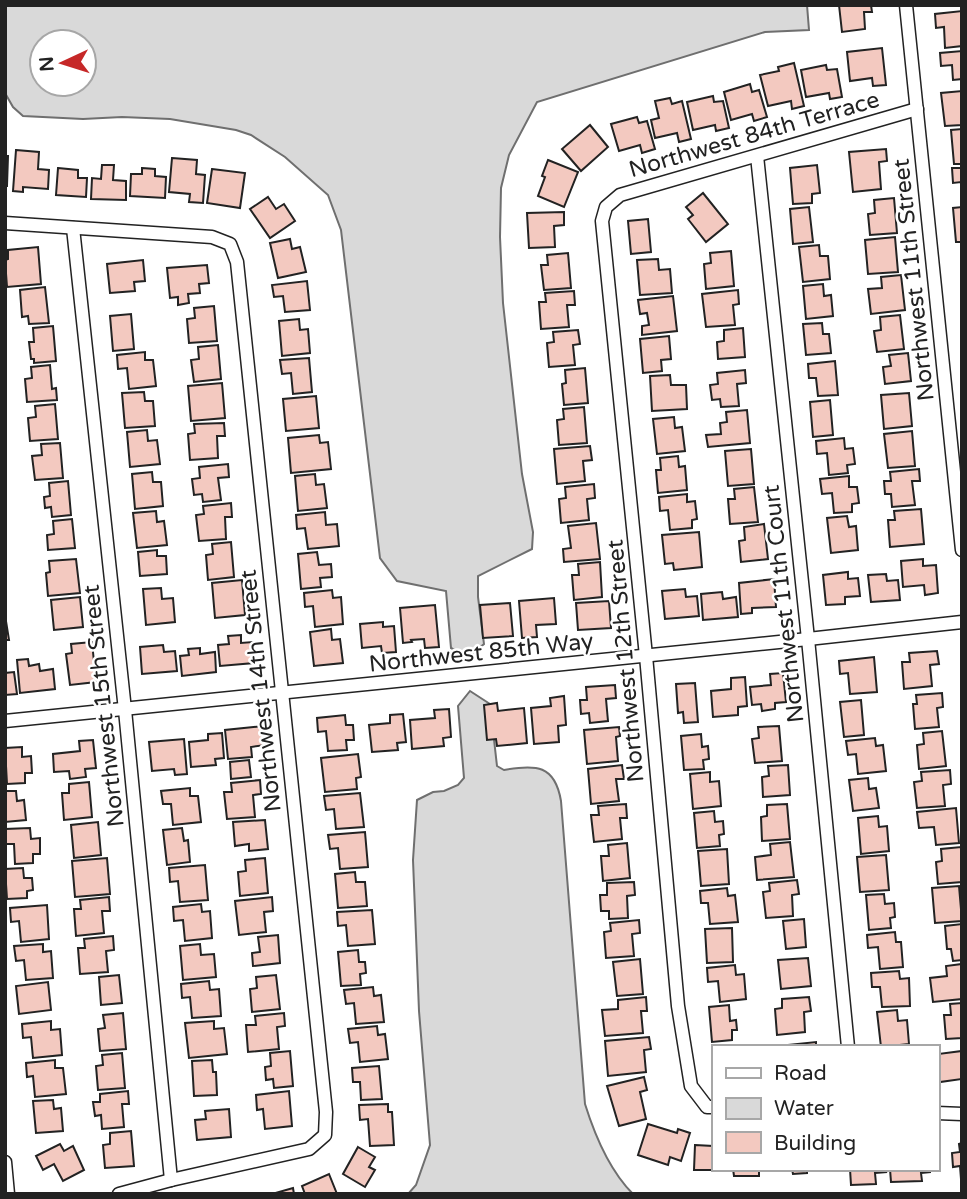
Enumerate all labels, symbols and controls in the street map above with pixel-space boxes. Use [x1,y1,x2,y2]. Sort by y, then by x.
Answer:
north arrow [28,28,98,98]
text: N [36,56,59,72]
street label: Northwest 84th Terrace [626,86,883,184]
street label: Northwest 11th Street [887,157,941,403]
street label: Northwest 11th Court [758,483,810,724]
street label: Northwest 12th Street [601,538,651,784]
street label: Northwest 14th Street [234,568,288,814]
street label: Northwest 15th Street [77,583,131,829]
street label: Northwest 85th Way [368,627,595,679]
legend [712,1045,939,1171]
text: Road [774,1061,827,1086]
text: Water [774,1096,834,1121]
text: Building [774,1131,856,1156]

